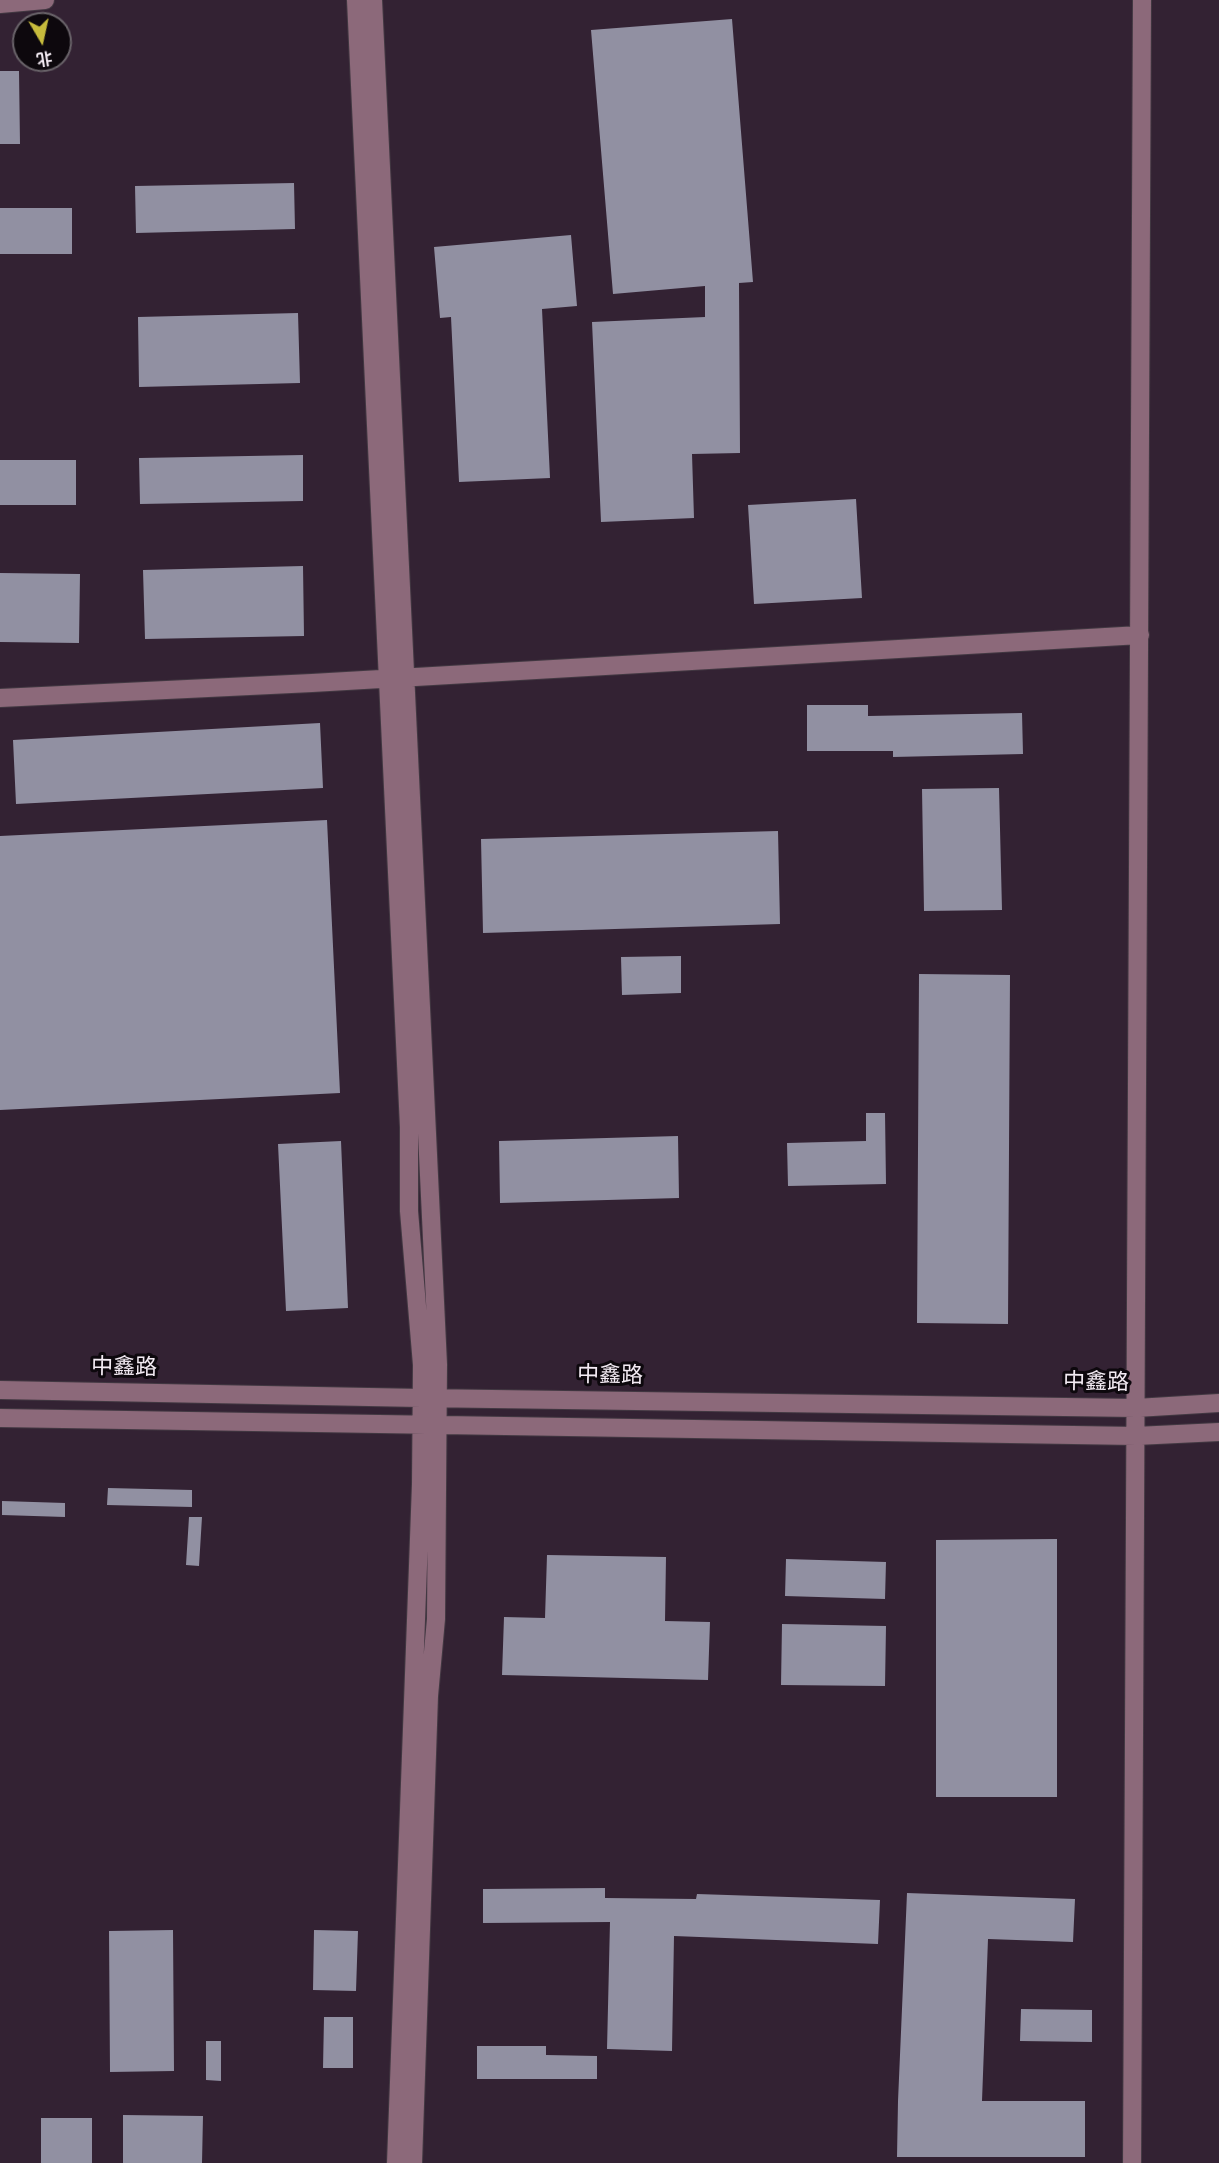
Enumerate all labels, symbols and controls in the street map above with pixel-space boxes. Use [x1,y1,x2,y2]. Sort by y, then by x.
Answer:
north arrow [12,12,72,72]
text: 北 [35,47,54,69]
street label: 中鑫路 [91,1354,157,1382]
street label: 中鑫路 [577,1362,643,1390]
street label: 中鑫路 [1063,1369,1129,1397]

